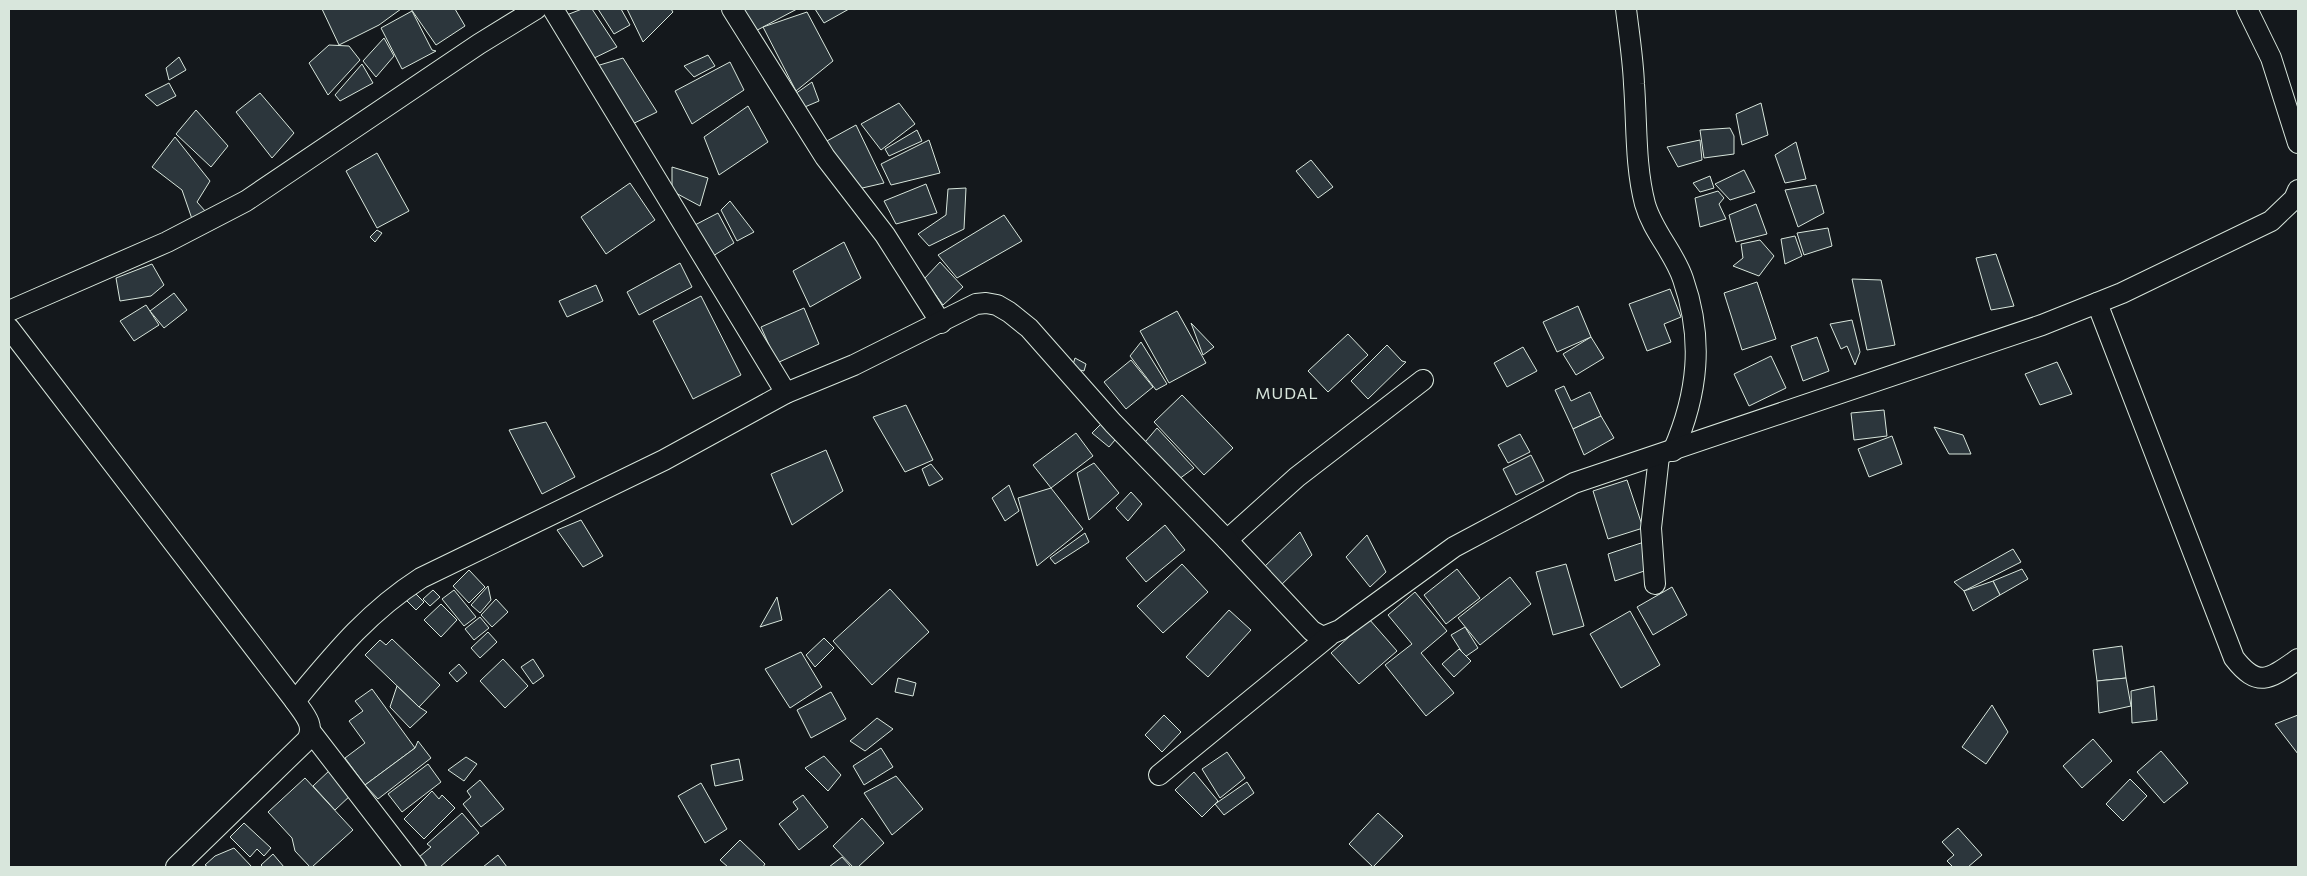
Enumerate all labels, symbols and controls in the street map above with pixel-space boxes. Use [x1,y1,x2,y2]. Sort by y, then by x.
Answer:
district label: MUDAL [1255,383,1319,402]

